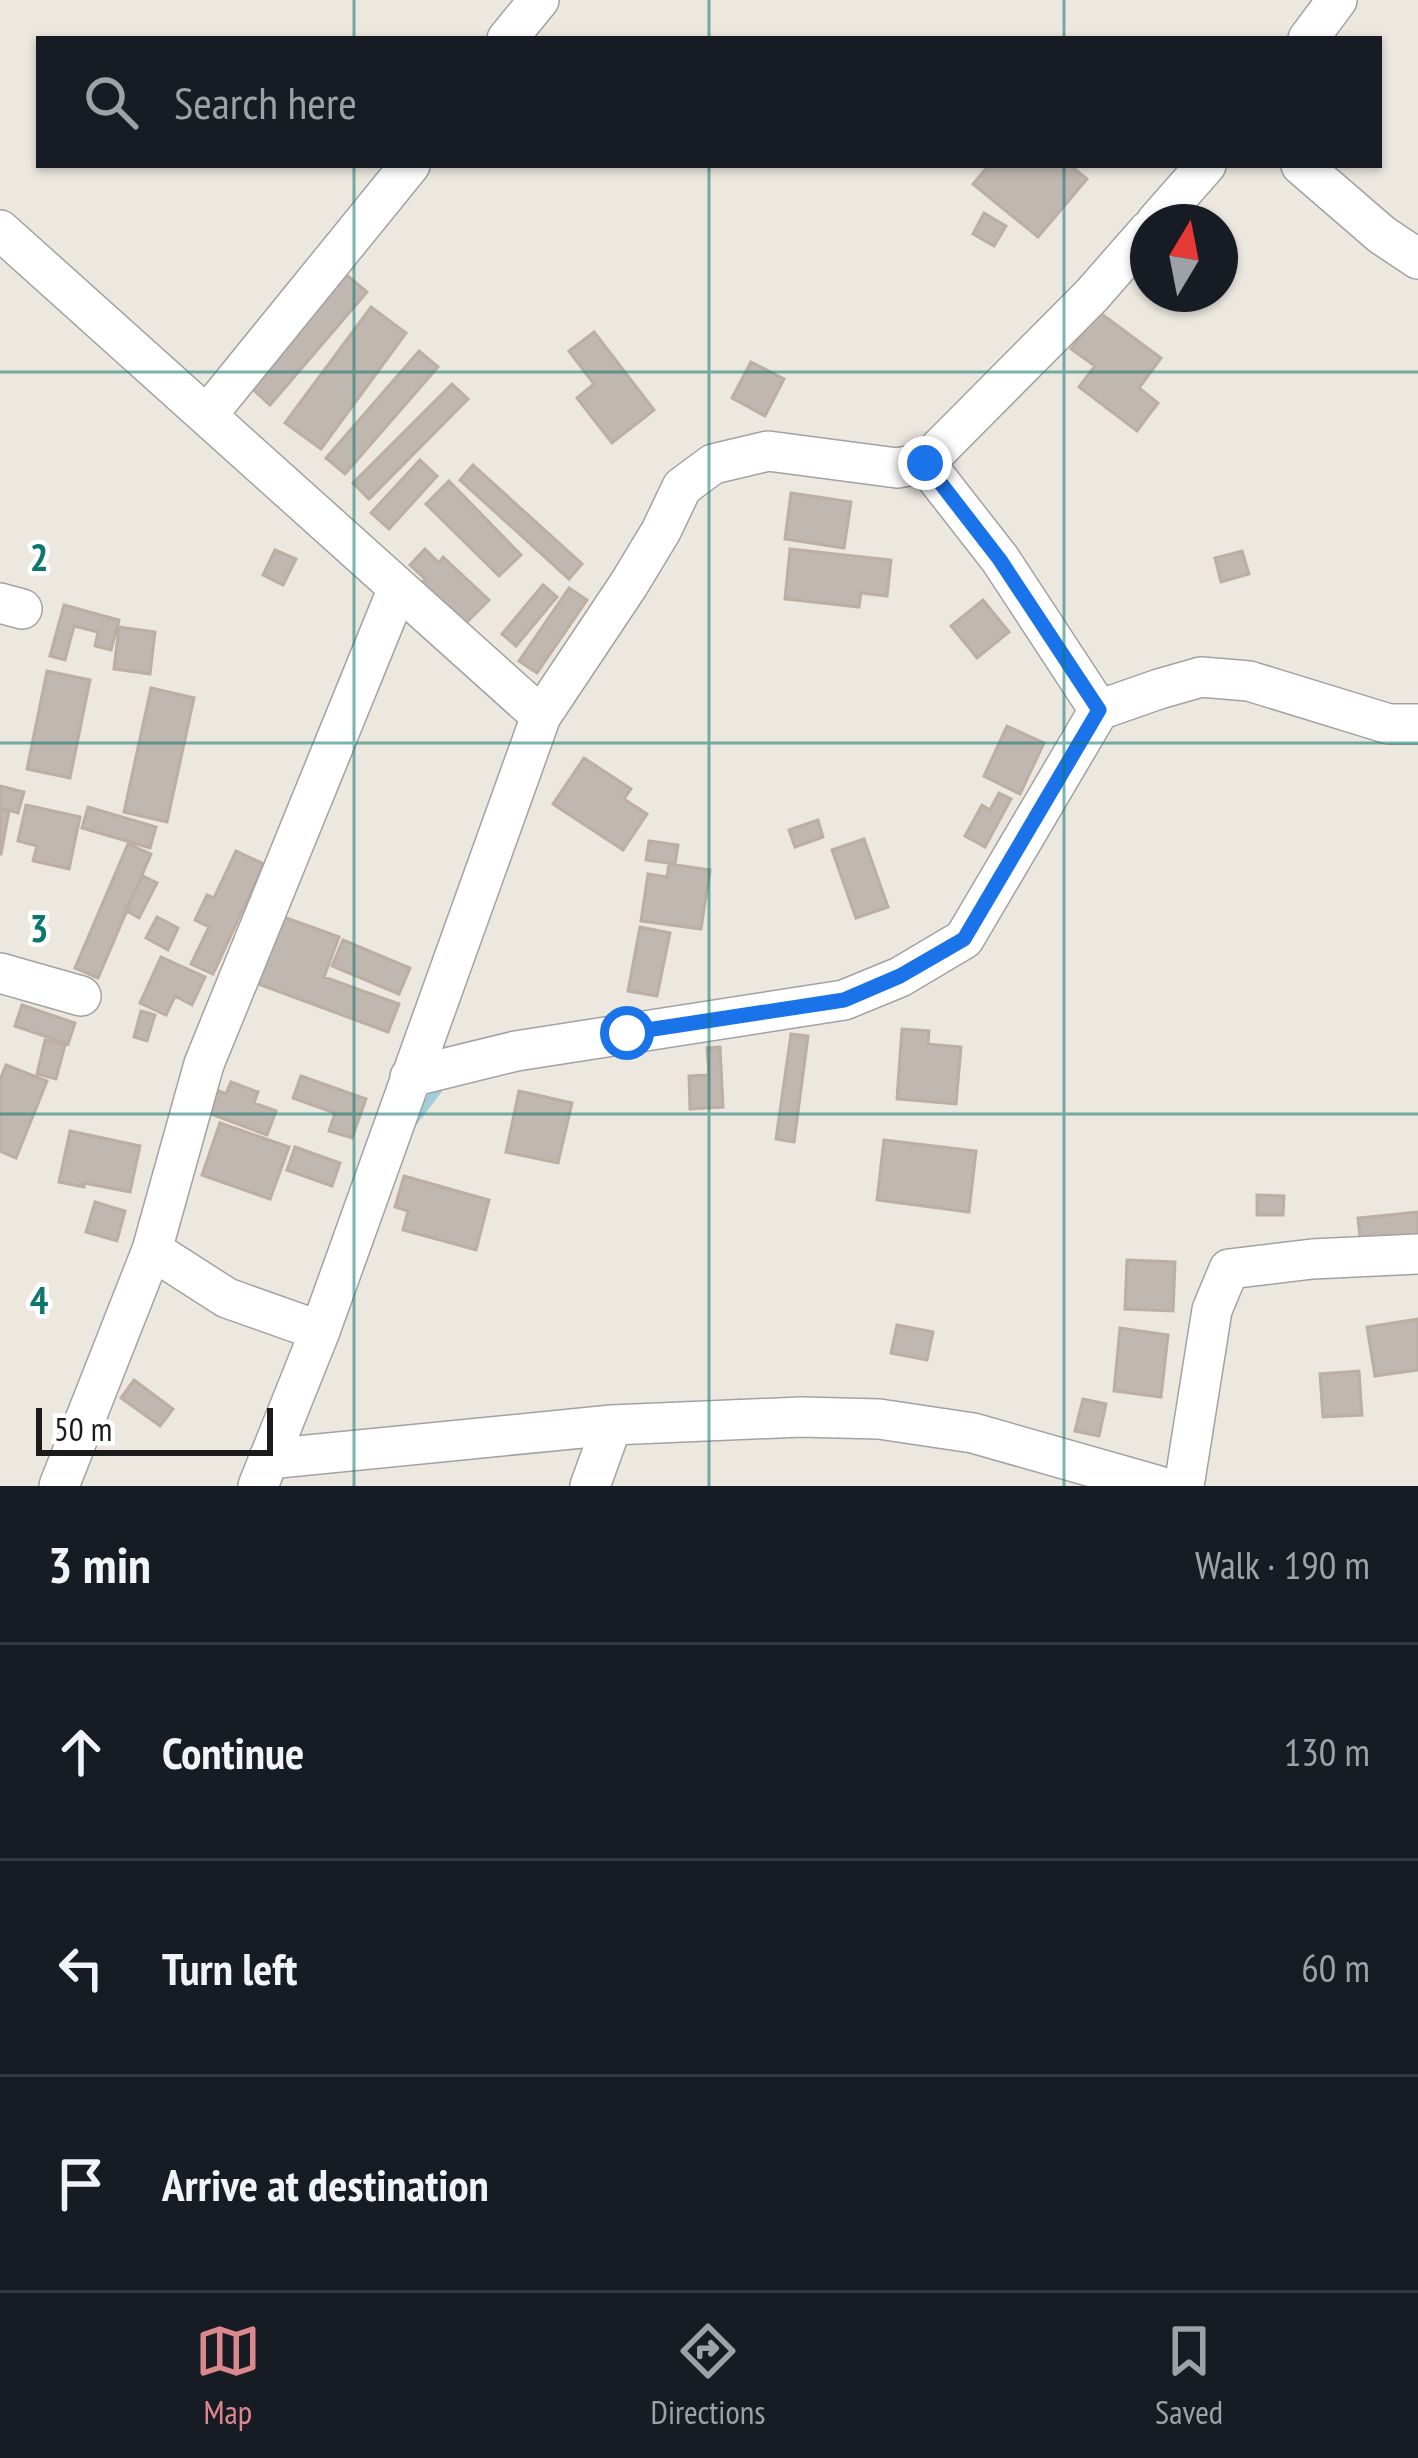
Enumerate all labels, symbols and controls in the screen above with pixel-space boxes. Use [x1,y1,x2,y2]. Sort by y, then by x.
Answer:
search box [36,36,1382,168]
icon: search [78,69,144,135]
text: Search here [174,73,357,131]
north arrow [1130,204,1238,312]
route end [898,436,952,490]
text: 2 [30,531,48,582]
text: 3 [30,902,48,953]
route start [600,1006,654,1060]
text: 4 [30,1274,49,1325]
scale bar [36,1402,273,1455]
text: 50 m [54,1407,112,1450]
text: 3 min [48,1531,151,1597]
text: Walk · 190 m [1195,1539,1370,1590]
icon: ahead [48,1719,114,1785]
text: Continue [162,1723,304,1781]
text: 130 m [1284,1726,1370,1777]
icon: left [48,1935,114,2001]
text: Turn left [162,1939,297,1997]
text: 60 m [1301,1942,1370,1993]
icon: arrive [48,2151,114,2217]
text: Arrive at destination [162,2155,489,2213]
tab: Map [195,2318,261,2433]
tab: Directions [651,2318,765,2433]
tab: Saved [1155,2318,1223,2433]

